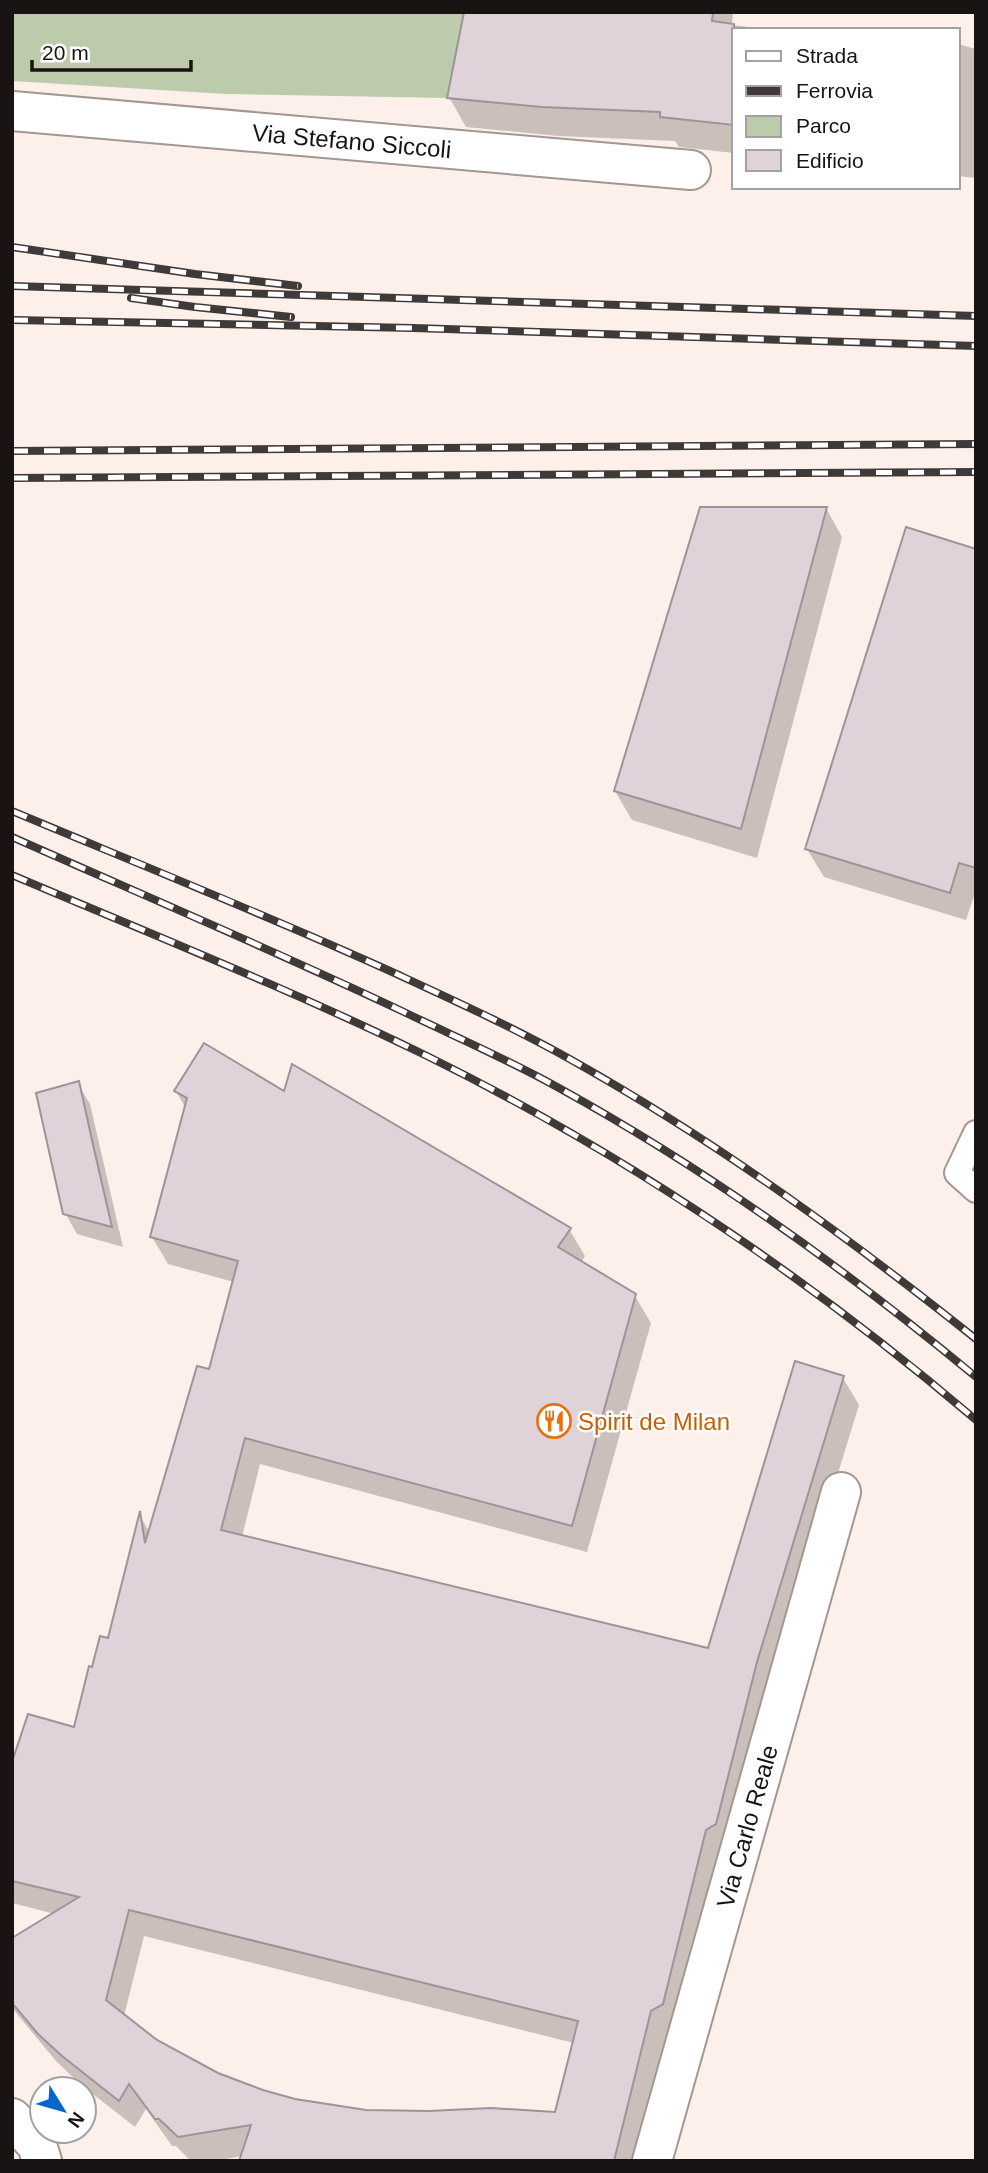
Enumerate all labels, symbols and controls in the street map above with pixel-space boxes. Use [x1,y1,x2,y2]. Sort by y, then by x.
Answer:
scale bar [32,28,191,72]
legend [732,28,960,189]
text: 20 m [42,41,89,64]
text: Strada [796,44,858,67]
text: Ferrovia [796,79,873,102]
text: Parco [796,114,851,137]
street label: Via Stefano Siccoli [251,118,452,163]
text: Edificio [796,149,864,172]
restaurant icon: Spirit de Milan [535,1402,573,1440]
place label: Spirit de Milan [578,1408,730,1435]
street label: Via Carlo Reale [711,1742,782,1911]
north arrow [28,2075,98,2145]
text: N [64,2108,89,2132]

